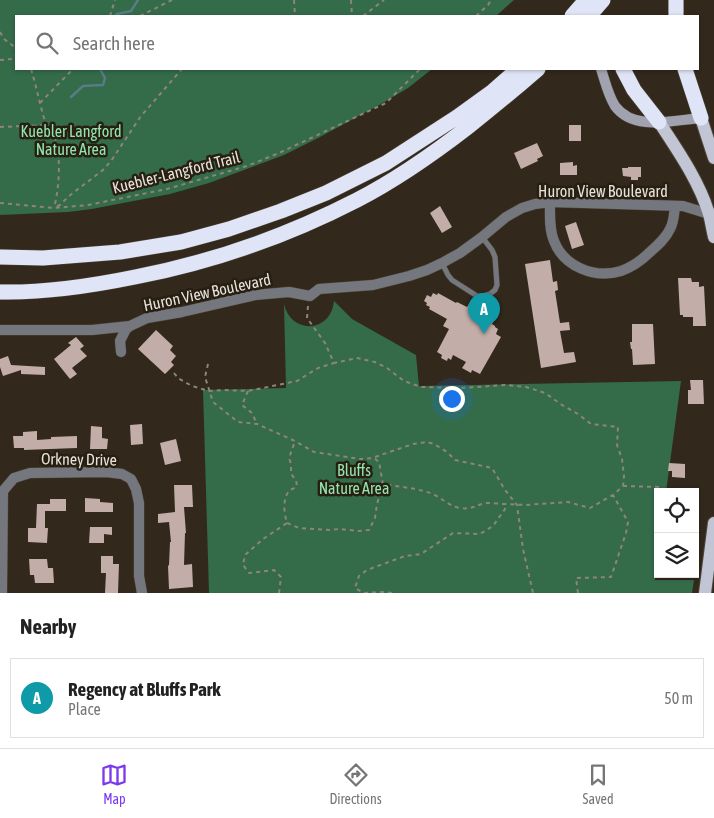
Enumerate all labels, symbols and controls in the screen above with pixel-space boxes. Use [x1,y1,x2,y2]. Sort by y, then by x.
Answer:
search box [15,15,699,70]
icon: search [33,29,61,57]
text: Search here [73,32,155,54]
park label: Kuebler Langford Nature Area [20,122,122,158]
street label: Kuebler-Langford Trail [110,147,243,198]
street label: Huron View Boulevard [538,182,668,200]
street label: Huron View Boulevard [142,270,272,314]
pin: A [468,293,500,334]
your location [439,386,465,412]
street label: Orkney Drive [41,449,117,470]
park label: Bluffs Nature Area [319,461,389,497]
map controls [654,488,699,578]
button: locate [654,488,699,533]
button: layers [654,533,699,578]
text: Nearby [20,614,76,638]
text: Regency at Bluffs Park [68,678,221,700]
text: A [33,689,41,707]
text: 50 m [664,689,693,707]
text: Place [68,700,101,718]
tab: Map [100,761,128,807]
tab: Directions [329,761,382,807]
tab: Saved [583,761,614,807]

